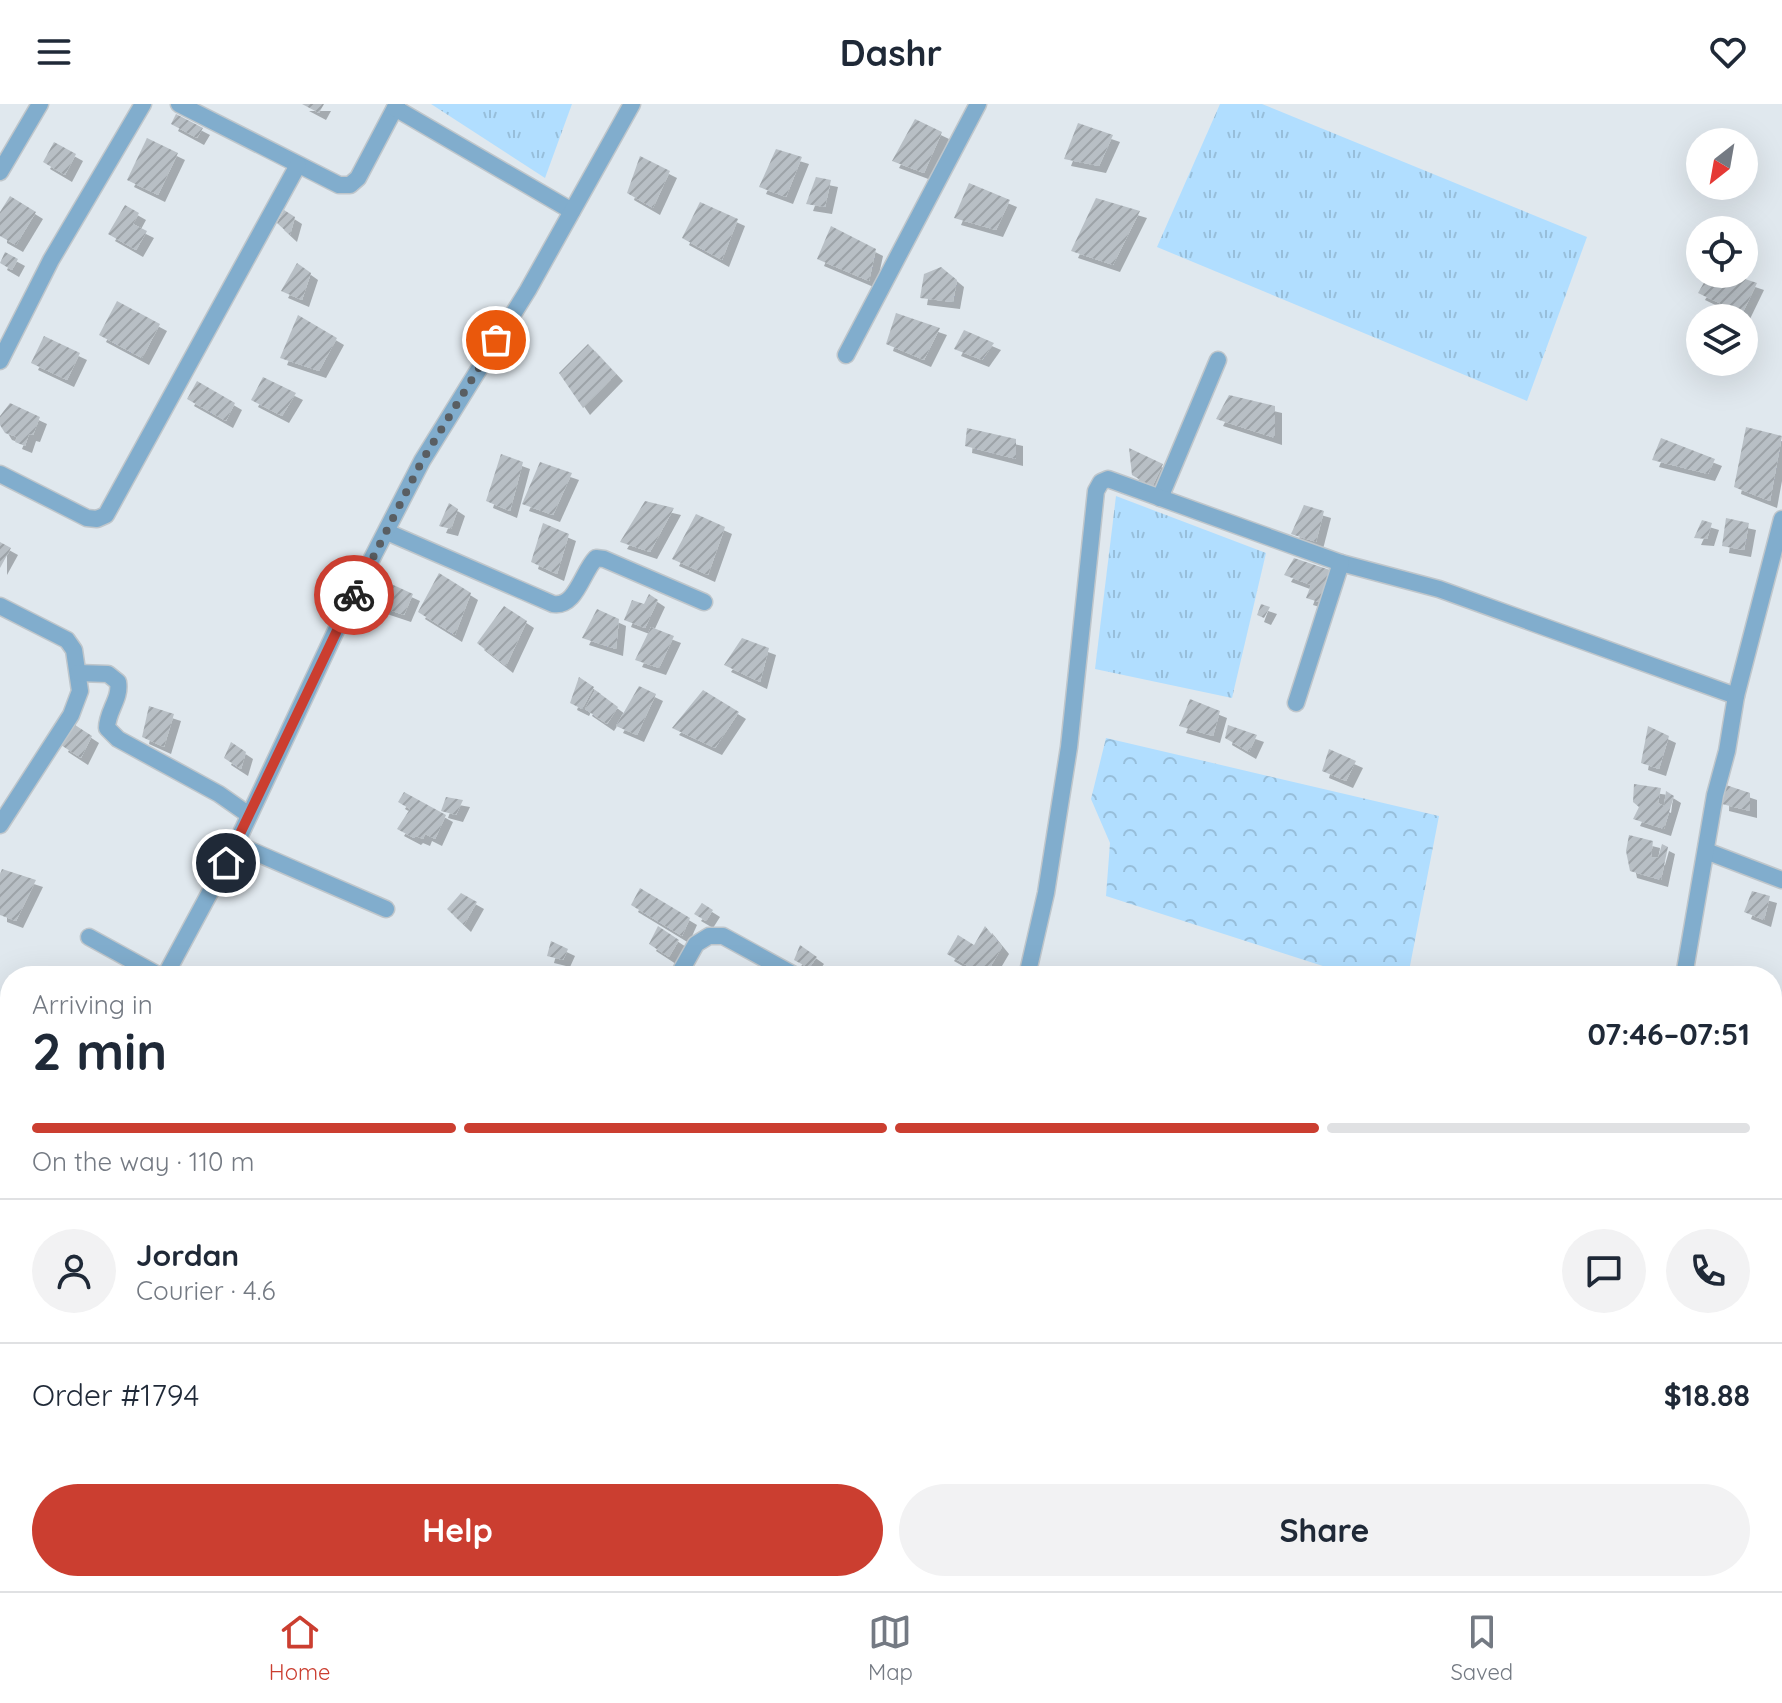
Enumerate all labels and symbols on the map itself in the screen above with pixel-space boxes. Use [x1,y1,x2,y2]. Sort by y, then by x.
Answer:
north arrow [1686,128,1758,200]
pin [462,306,530,374]
courier [314,555,394,635]
pin [192,829,260,897]

